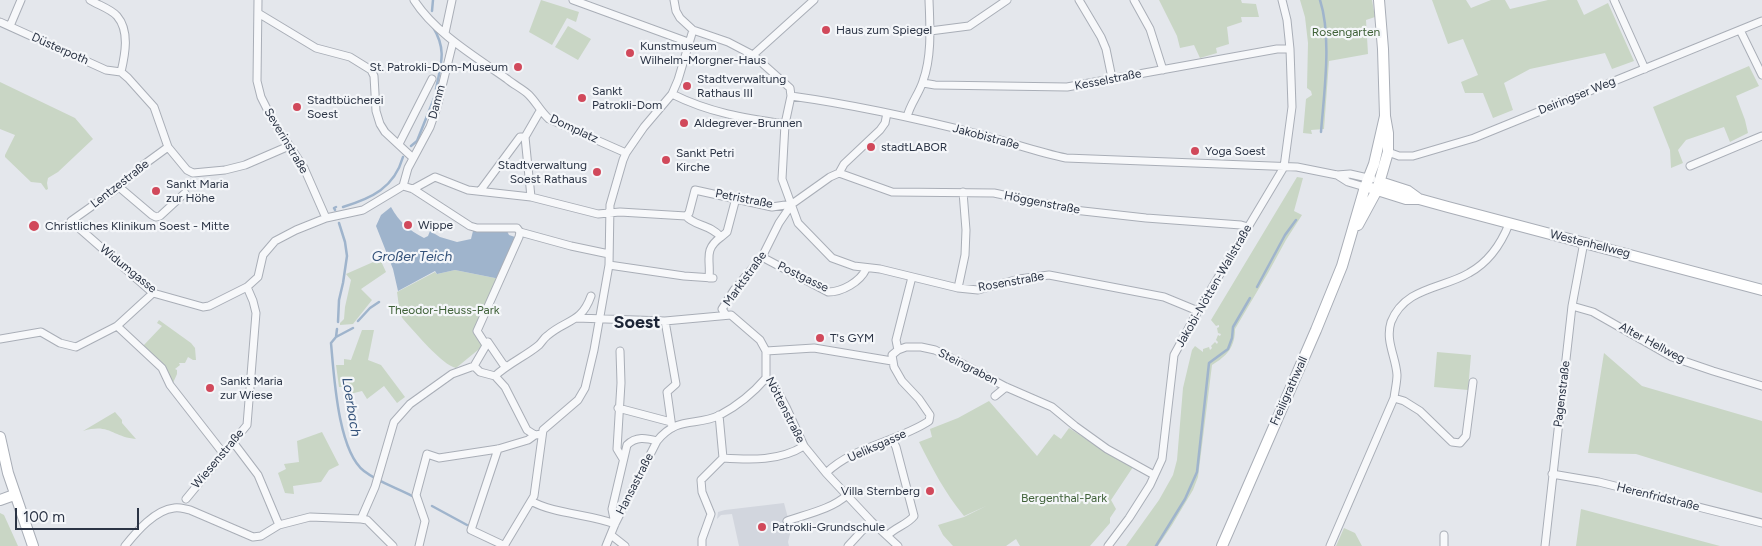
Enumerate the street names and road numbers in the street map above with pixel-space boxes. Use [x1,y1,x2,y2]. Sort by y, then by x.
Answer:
street label: Düsterpoth [29,30,91,68]
street label: Kesselstraße [1073,66,1143,94]
street label: Deiringser Weg [1536,74,1618,118]
street label: Damm [426,83,448,121]
street label: Severinstraße [261,106,311,176]
street label: Domplatz [548,112,600,146]
street label: Jakobistraße [951,121,1021,153]
street label: Lentzestraße [88,157,152,211]
street label: Petristraße [714,186,774,212]
street label: Höggenstraße [1003,189,1081,217]
street label: Jakobi-Nötten-Wallstraße [1173,222,1255,350]
street label: Westenhellweg [1548,227,1632,261]
street label: Widumgasse [97,242,159,296]
street label: Marktstraße [720,249,770,309]
street label: Postgasse [775,259,831,295]
street label: Rosenstraße [977,269,1045,295]
street label: Alter Hellweg [1617,320,1687,366]
street label: Steingraben [936,346,1000,388]
street label: Freiligrathwall [1267,354,1311,428]
street label: Pagenstraße [1551,360,1573,428]
street label: Nöttenstraße [762,375,808,445]
street label: Wiesenstraße [189,426,247,492]
street label: Ueliksgasse [845,427,909,465]
street label: Hansastraße [613,451,657,517]
street label: Herenfridstraße [1615,480,1701,514]

